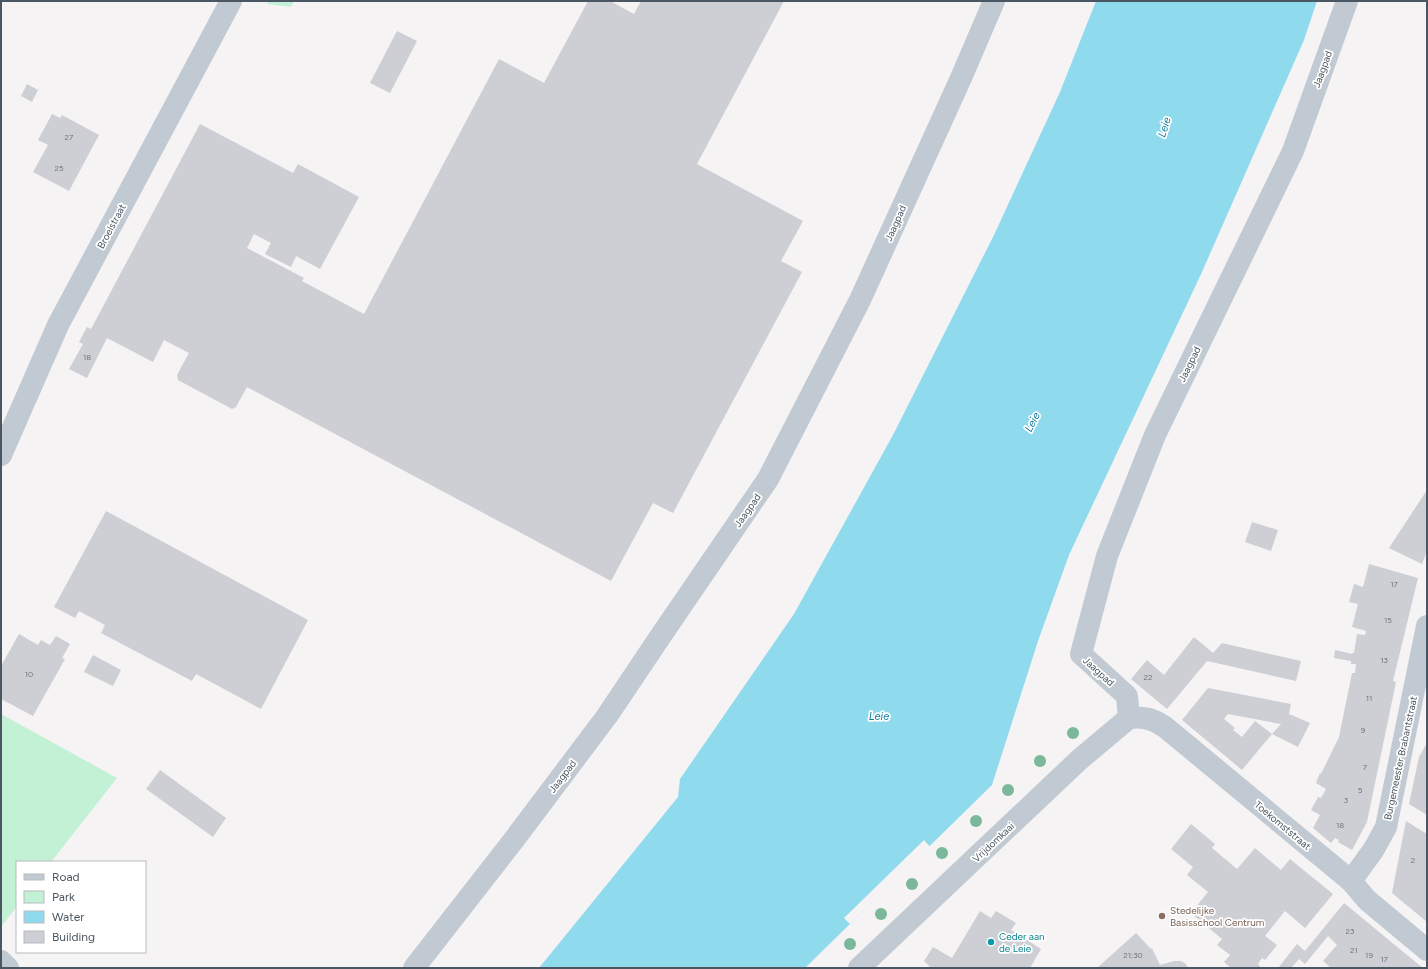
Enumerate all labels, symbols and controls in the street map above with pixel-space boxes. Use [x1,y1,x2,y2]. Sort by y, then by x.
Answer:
street label: Jaagpad [1310,49,1335,89]
water label: Leie [1155,115,1174,139]
house number: 27 [65,132,74,142]
house number: 25 [54,163,64,173]
street label: Broelstraat [94,201,129,251]
street label: Jaagpad [882,203,909,243]
street label: Jaagpad [1175,344,1204,384]
house number: 18 [83,352,91,362]
water label: Leie [1022,410,1043,434]
street label: Jaagpad [731,491,764,530]
house number: 17 [1390,579,1398,589]
house number: 15 [1384,615,1392,625]
street label: Jaagpad [1080,654,1117,689]
house number: 13 [1380,655,1388,665]
house number: 10 [25,669,33,679]
house number: 22 [1144,672,1152,682]
house number: 11 [1366,693,1372,703]
street label: Burgemeester Brabantstraat [1381,695,1420,821]
water label: Leie [869,710,889,723]
house number: 9 [1361,725,1366,735]
street label: Jaagpad [546,757,579,795]
house number: 7 [1363,762,1368,772]
house number: 5 [1358,785,1363,795]
house number: 3 [1344,795,1348,805]
street label: Toekomststraat [1252,798,1314,853]
street label: Vrijdomkaai [970,820,1017,865]
house number: 18 [1336,820,1344,830]
house number: 2 [1411,855,1415,865]
legend [16,861,146,953]
text: Road [52,870,80,884]
text: Park [52,890,75,904]
place label: Stedelijke Basisschool Centrum [1170,904,1264,929]
text: Water [52,910,84,924]
marker: Stedelijke Basisschool Centrum [1157,911,1167,921]
house number: 23 [1346,926,1354,936]
text: Building [52,930,95,944]
place label: Ceder aan de Leie [999,930,1045,955]
marker: Ceder aan de Leie [986,937,996,947]
house number: 21 [1350,945,1358,955]
house number: 21;30 [1123,950,1143,960]
house number: 19 [1365,950,1373,960]
house number: 17 [1380,954,1388,964]

